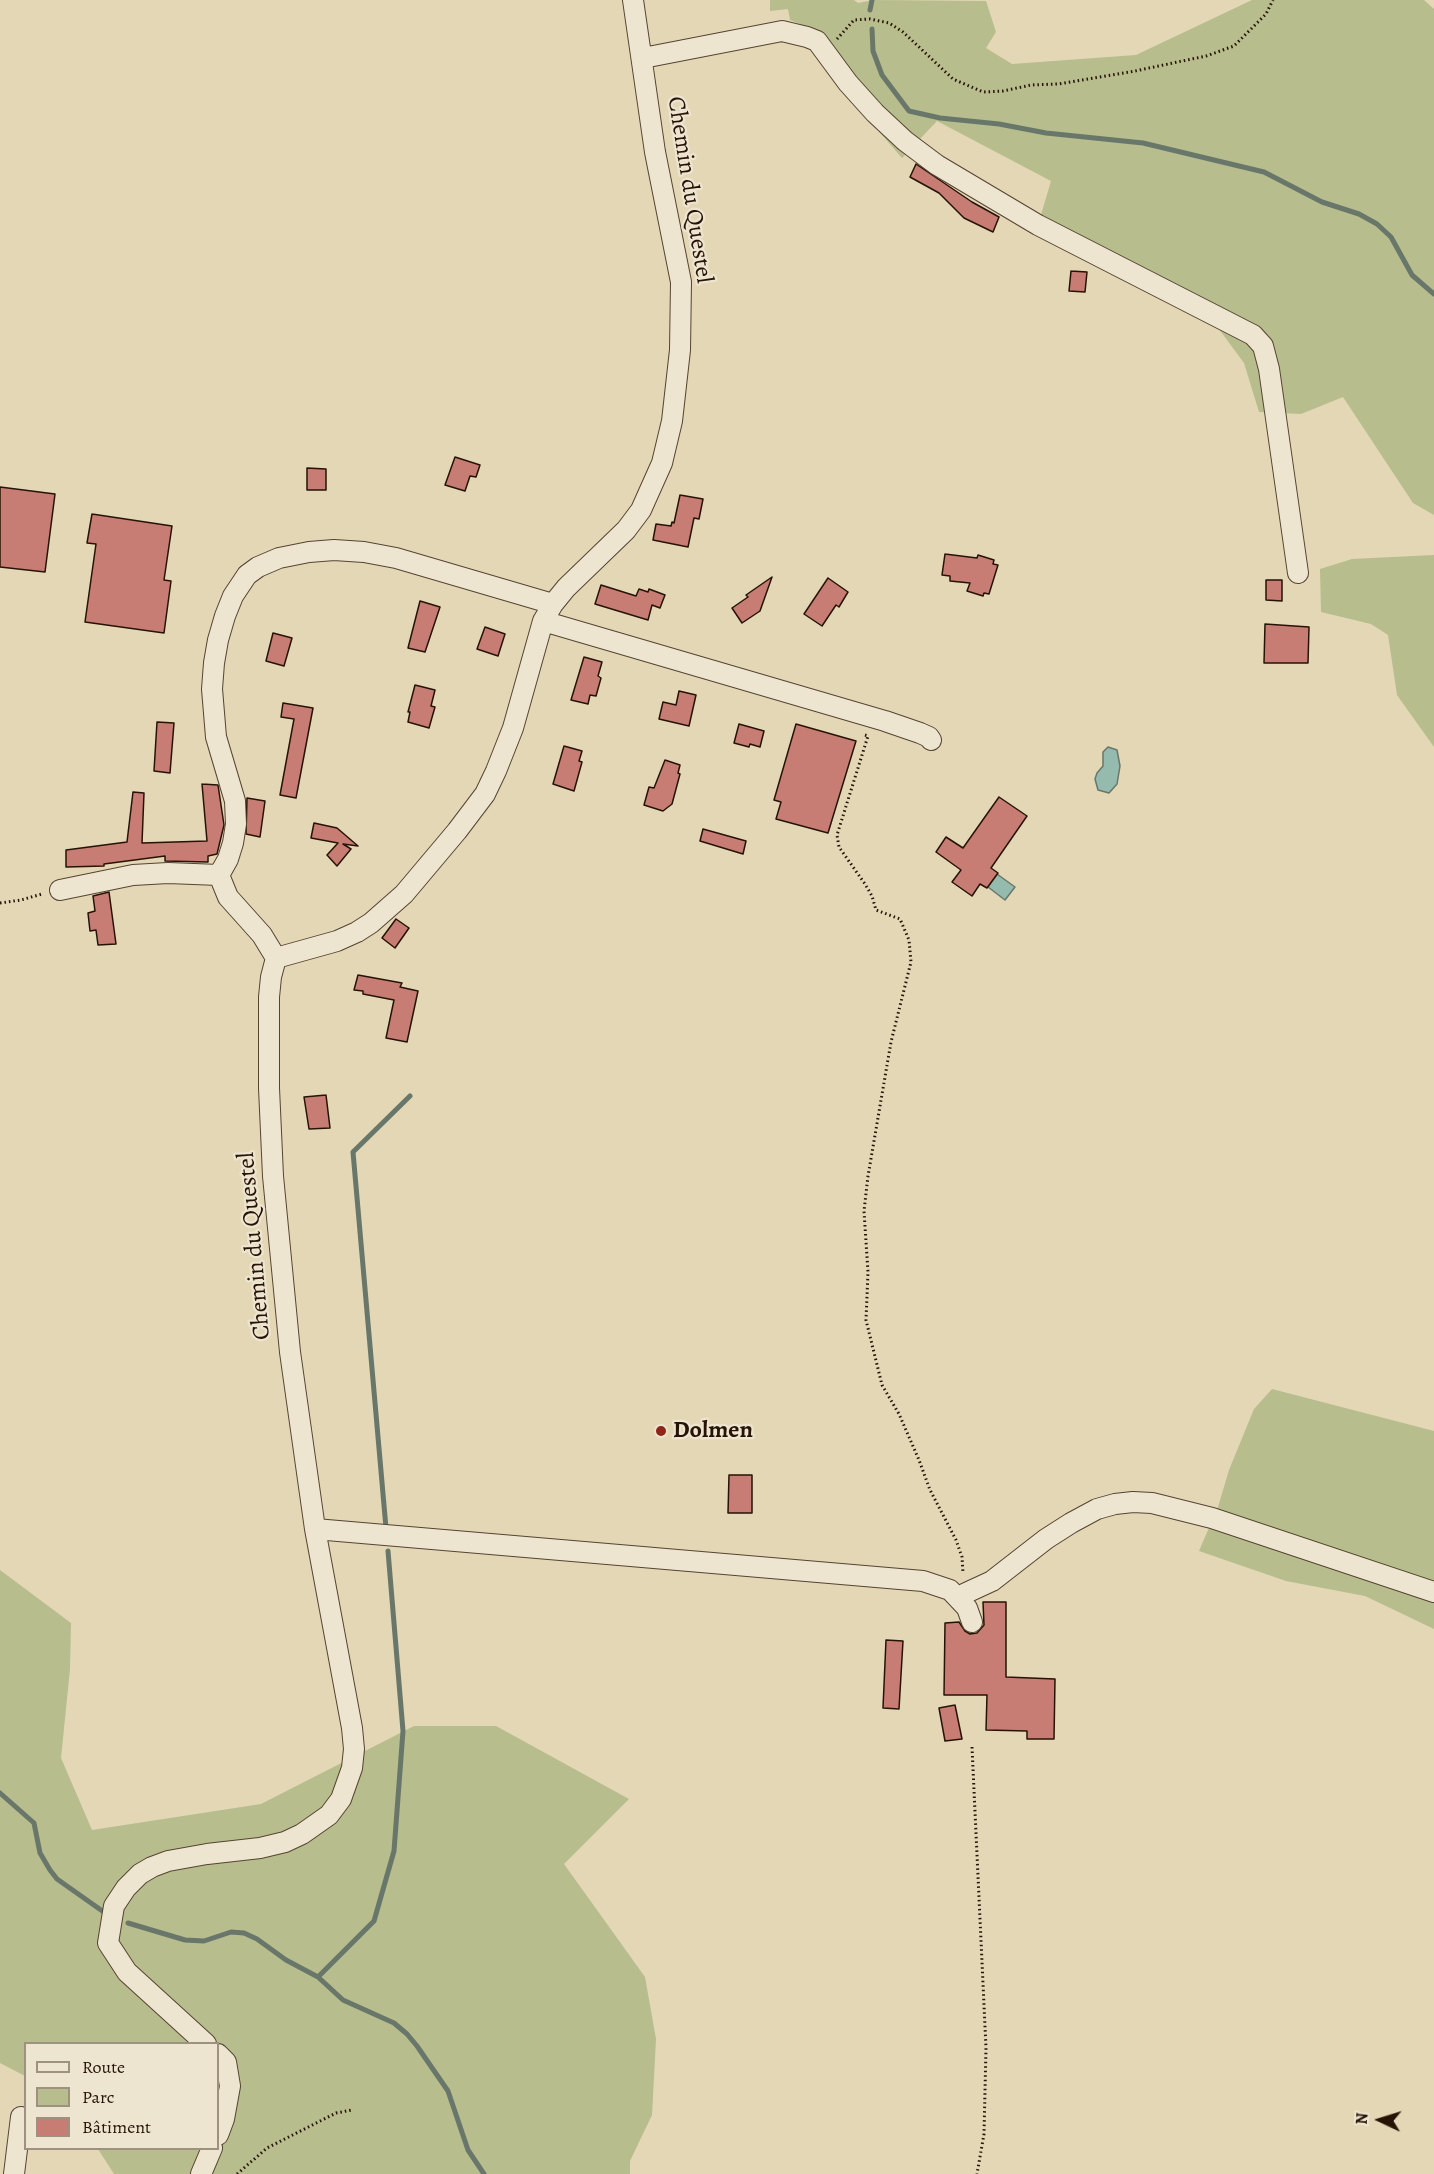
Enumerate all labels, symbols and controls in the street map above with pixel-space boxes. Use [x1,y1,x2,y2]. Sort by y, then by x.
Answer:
street label: Chemin du Questel [660,95,718,285]
street label: Chemin du Questel [232,1151,278,1341]
place label: Dolmen [673,1417,753,1445]
marker: Dolmen [654,1424,668,1438]
legend [24,2042,219,2150]
text: Route [82,2055,125,2079]
text: Parc [82,2085,114,2109]
north arrow [1350,2090,1410,2150]
text: N [1351,2112,1373,2125]
text: Bâtiment [82,2115,151,2139]

